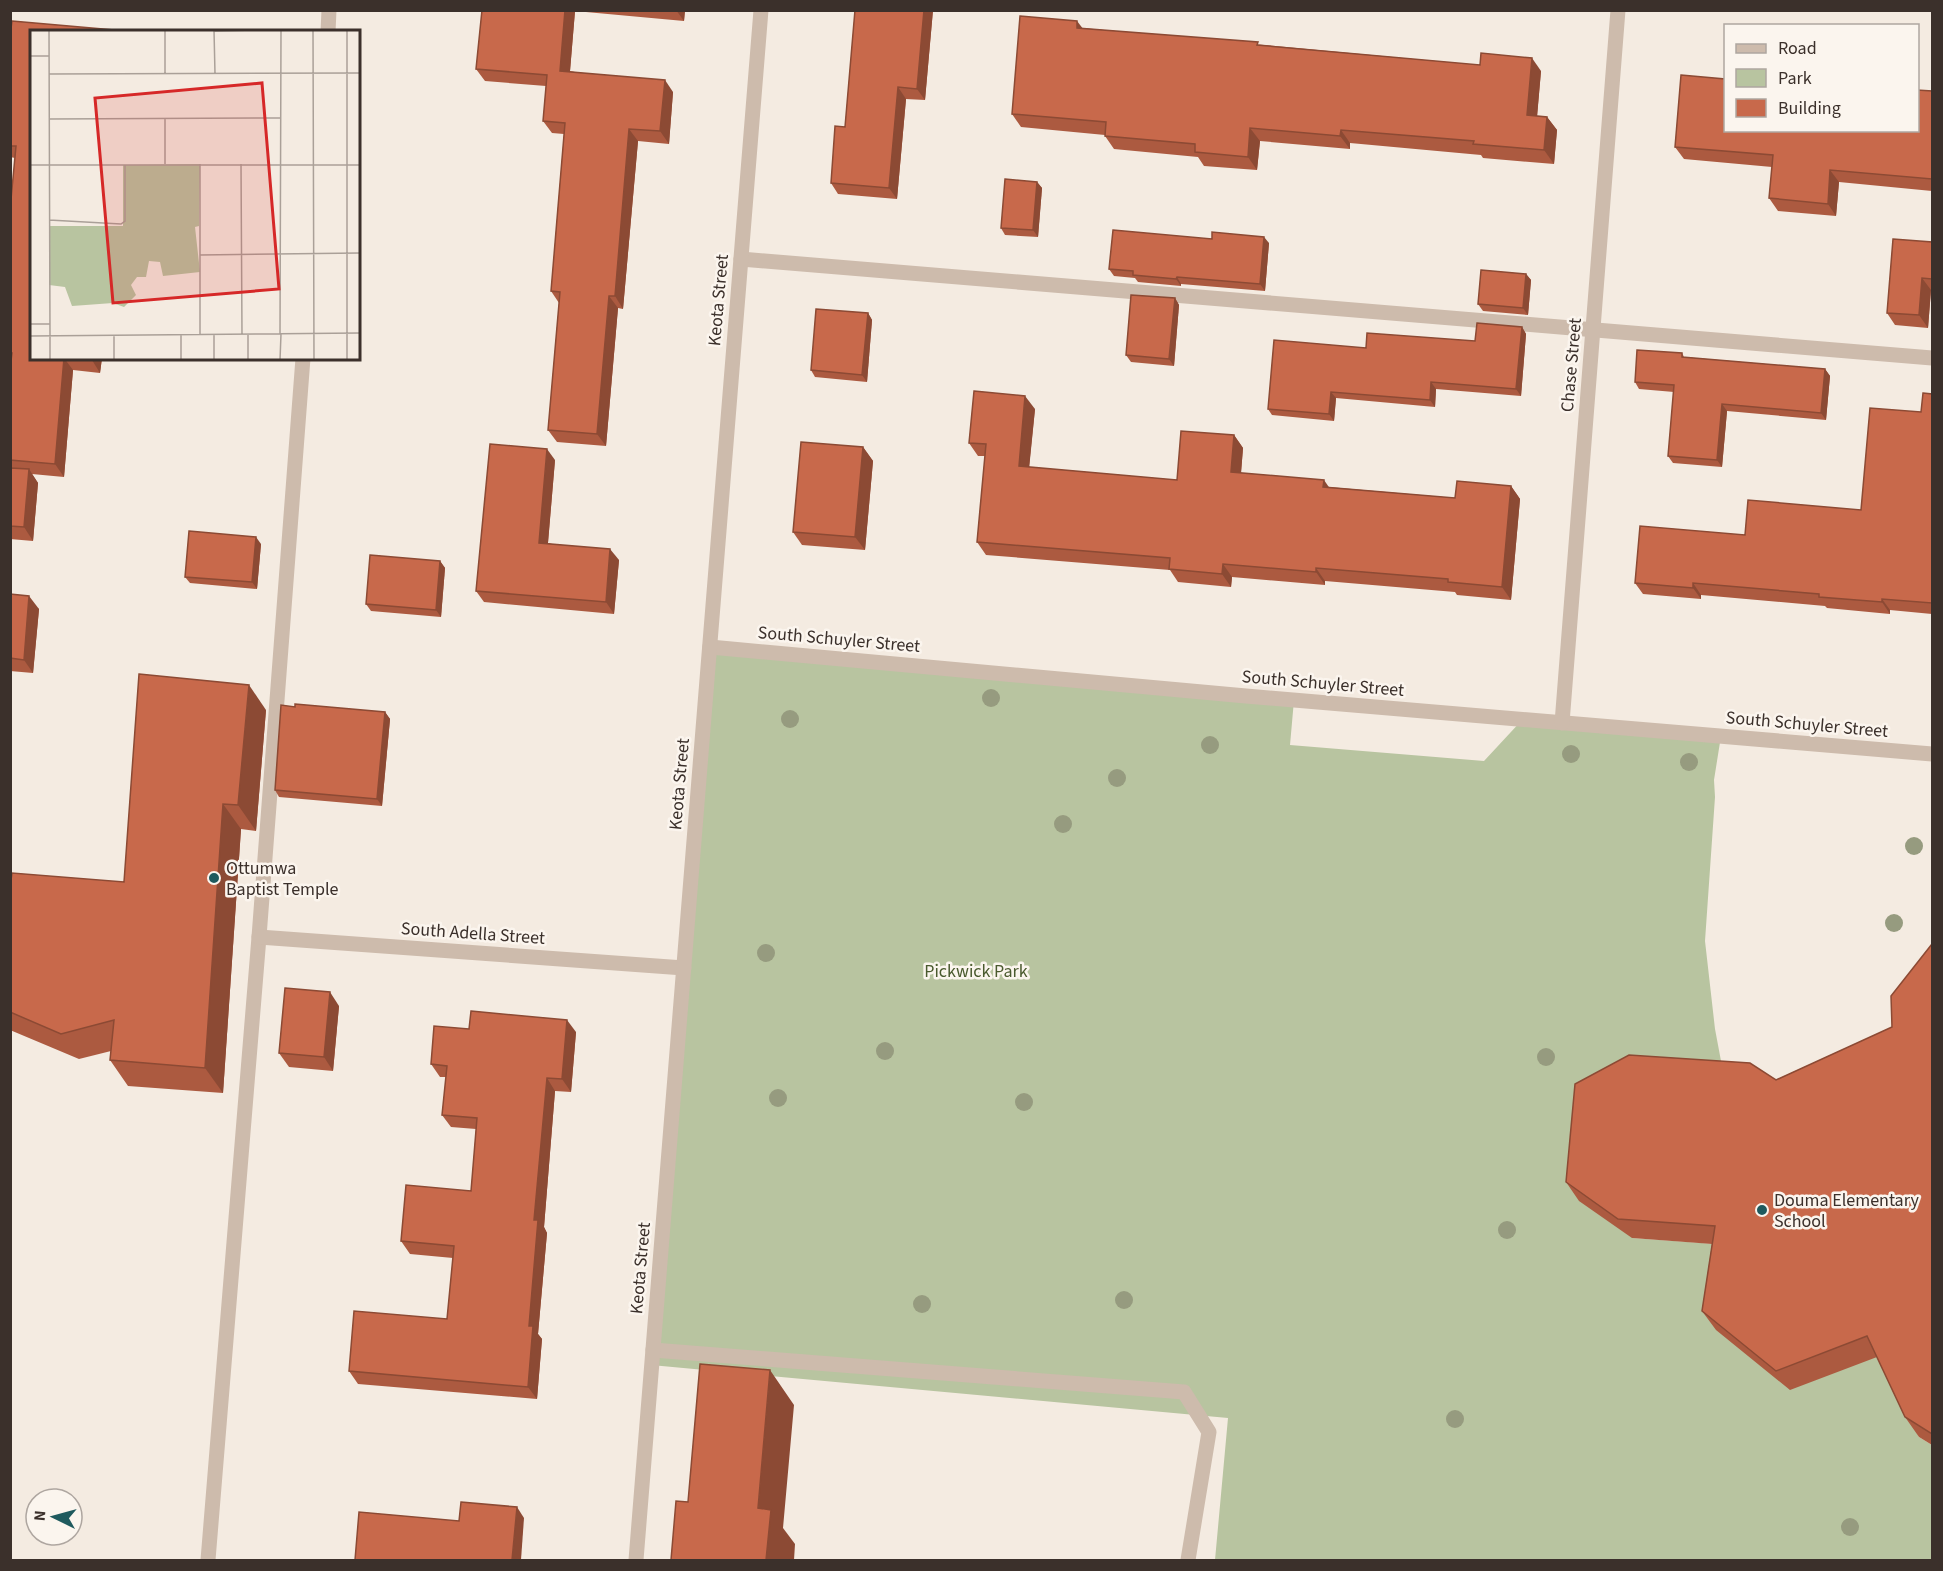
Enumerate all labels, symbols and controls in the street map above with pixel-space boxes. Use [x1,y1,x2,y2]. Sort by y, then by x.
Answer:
legend [1724,24,1919,132]
inset map [30,30,360,360]
text: Road [1778,36,1817,61]
text: Park [1778,66,1812,91]
text: Building [1778,96,1841,121]
street label: Keota Street [702,253,735,347]
street label: Chase Street [1555,317,1588,413]
street label: South Schuyler Street [757,620,921,659]
street label: South Schuyler Street [1241,664,1405,703]
street label: South Schuyler Street [1725,705,1889,744]
street label: Keota Street [663,737,696,831]
place label: Ottumwa Baptist Temple [226,856,339,902]
marker: Ottumwa Baptist Temple [207,871,221,885]
street label: South Adella Street [400,916,546,951]
park label: Pickwick Park [924,959,1028,984]
place label: Douma Elementary School [1774,1188,1919,1234]
marker: Douma Elementary School [1755,1203,1769,1217]
street label: Keota Street [624,1221,657,1315]
north arrow [24,1487,84,1547]
text: N [29,1510,51,1522]

